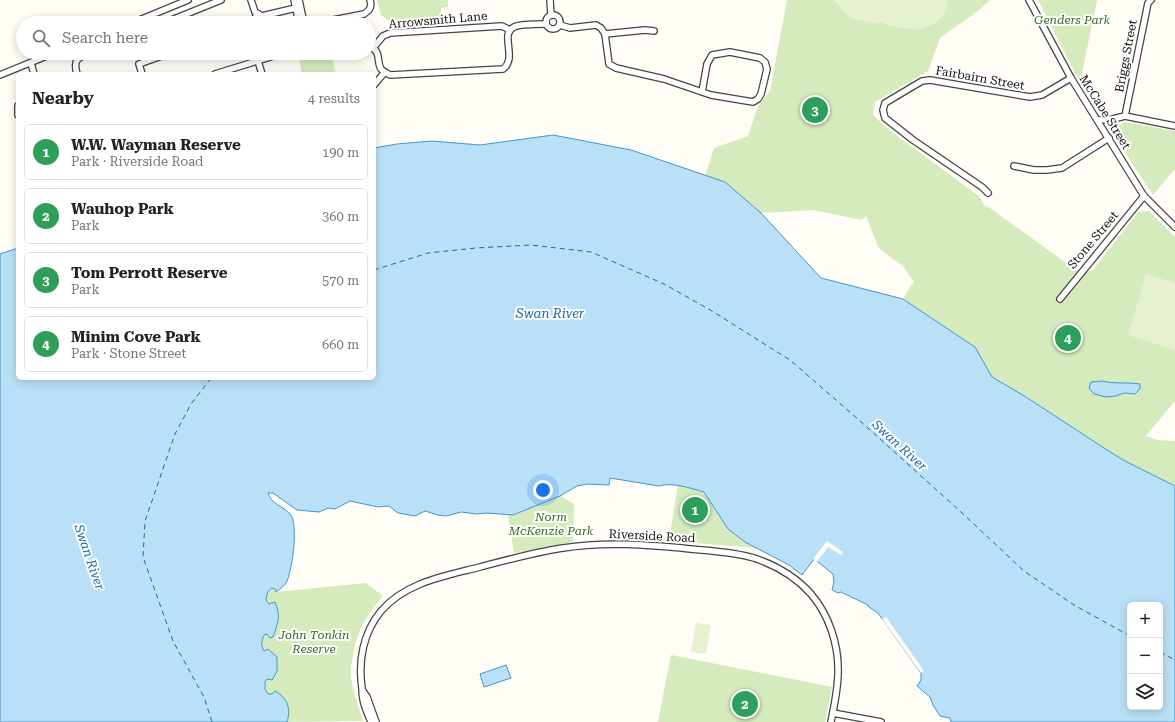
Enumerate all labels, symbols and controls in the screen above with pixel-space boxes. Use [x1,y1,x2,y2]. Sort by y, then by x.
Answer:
street label: Arrowsmith Lane [388,9,488,31]
park label: Genders Park [1034,13,1110,27]
search box [16,16,376,60]
street label: Briggs Street [1112,18,1140,93]
icon: search [30,27,52,49]
text: Search here [62,29,148,47]
street label: Fairbairn Street [934,63,1026,93]
street label: McCabe Street [1077,72,1134,152]
text: Nearby [32,88,94,108]
text: 4 results [308,91,360,106]
pin: 3 [802,95,828,125]
text: W.W. Wayman Reserve [71,136,241,154]
text: 1 [42,145,50,160]
text: 190 m [322,145,359,160]
text: Park · Riverside Road [71,154,203,169]
text: Wauhop Park [71,200,174,218]
street label: Stone Street [1065,208,1121,272]
text: 2 [42,209,50,224]
text: 360 m [322,209,359,224]
text: Park [71,218,100,233]
text: Tom Perrott Reserve [71,264,228,282]
text: 3 [42,273,50,288]
text: 570 m [322,273,359,288]
text: Park [71,282,100,297]
water label: Swan River [515,306,585,321]
pin: 4 [1055,323,1081,353]
text: Minim Cove Park [71,328,201,346]
text: 4 [42,337,50,352]
text: 660 m [322,337,359,352]
text: Park · Stone Street [71,346,186,361]
water label: Swan River [868,416,931,474]
your location [533,480,553,500]
pin: 1 [682,495,708,525]
park label: Norm McKenzie Park [508,510,594,538]
water label: Swan River [71,521,108,592]
street label: Riverside Road [608,527,696,545]
map controls [1127,602,1163,710]
button: + [1127,602,1163,638]
park label: John Tonkin Reserve [277,628,350,656]
button: − [1127,638,1163,674]
button: layers [1127,674,1163,710]
pin: 2 [732,689,758,719]

